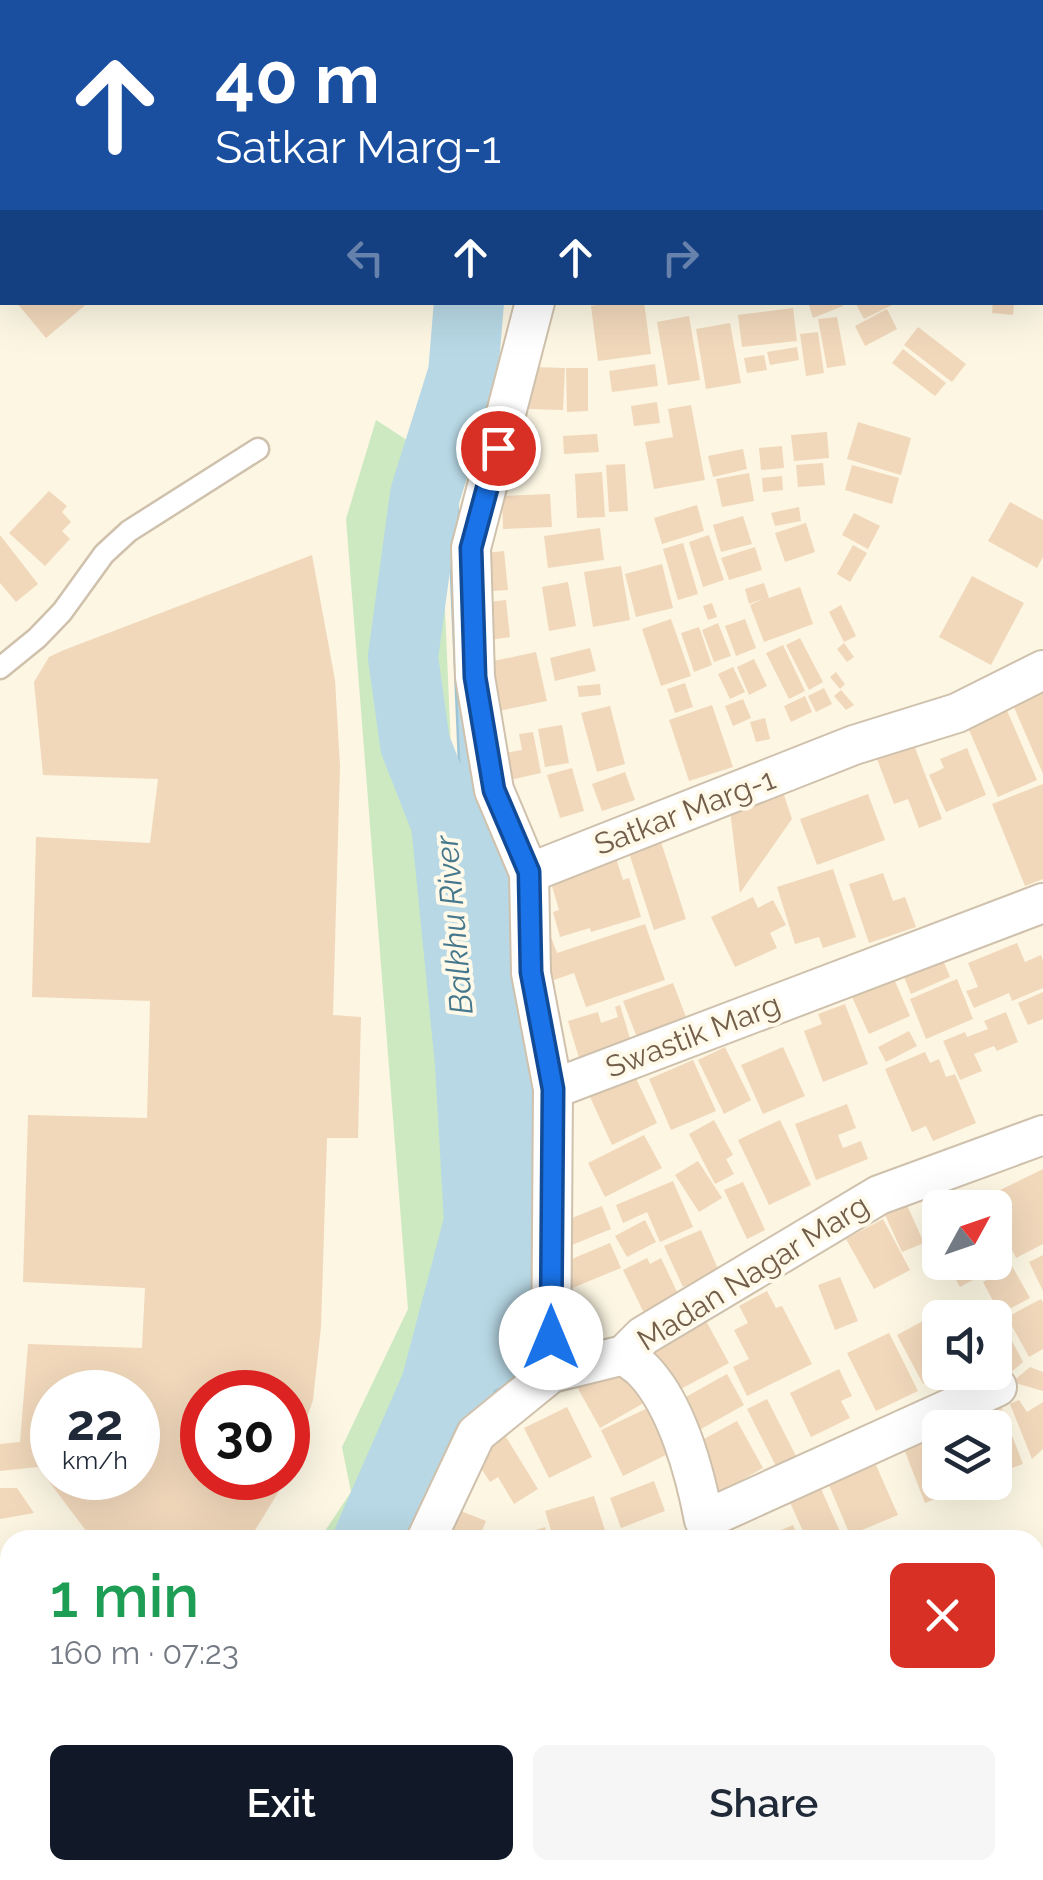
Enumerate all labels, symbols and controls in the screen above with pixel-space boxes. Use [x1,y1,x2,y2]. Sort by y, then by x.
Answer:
text: 40 m [215,37,380,119]
icon: ahead [50,40,180,170]
text: Satkar Marg-1 [215,121,501,174]
icon: left [338,230,393,285]
icon: ahead [443,230,498,285]
icon: ahead [548,230,603,285]
icon: right [653,230,708,285]
pin [456,406,541,491]
icon: arrive [471,421,526,476]
street label: Satkar Marg-1 [590,761,780,862]
water label: Balkhu River [427,833,480,1016]
street label: Swastik Marg [601,986,785,1085]
street label: Madan Nagar Marg [631,1187,875,1358]
north arrow [922,1190,1012,1280]
map controls [922,1190,1012,1500]
position arrow [499,1286,603,1390]
button: sound [922,1300,1012,1390]
speed limit sign: 30 [180,1370,310,1500]
text: 22 [67,1393,123,1452]
button: layers [922,1410,1012,1500]
text: km/h [62,1445,128,1475]
text: 1 min [50,1561,199,1631]
button: close [890,1563,995,1668]
text: 160 m · 07:23 [50,1634,239,1671]
button: Exit [50,1745,513,1860]
button: Share [533,1745,995,1860]

